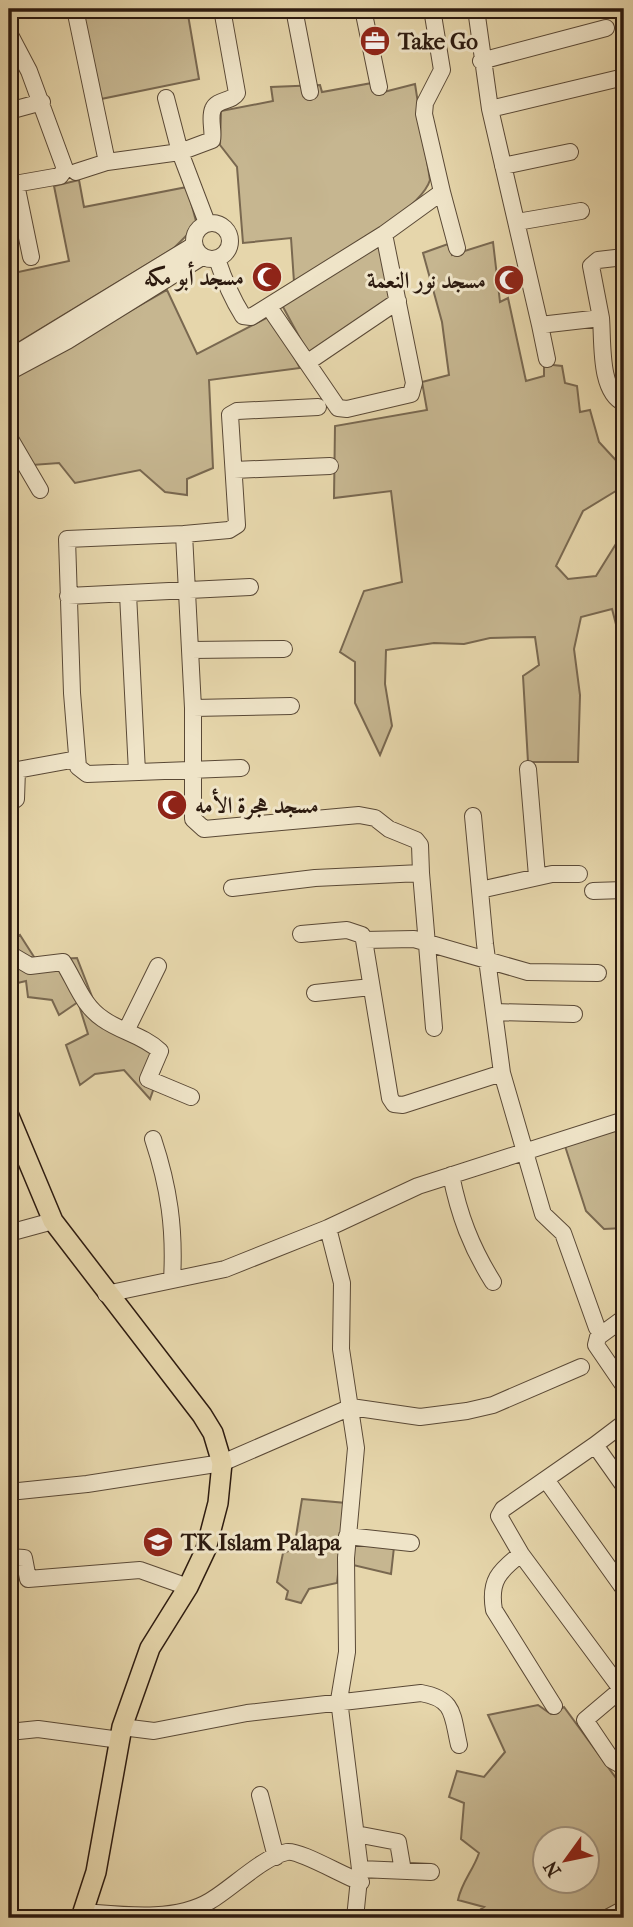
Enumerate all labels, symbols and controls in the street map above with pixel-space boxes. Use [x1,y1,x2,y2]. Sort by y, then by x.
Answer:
office icon: Take Go [358,24,392,58]
place label: Take Go [397,28,478,55]
mosque icon: مسجد أبو مكه [250,260,284,294]
place label: مسجد أبو مكه [144,261,244,292]
mosque icon: مسجد نور النعمة [492,263,526,297]
place label: مسجد نور النعمة [367,267,486,295]
mosque icon: مسجد هجرة الأمه [155,788,189,822]
place label: مسجد هجرة الأمه [195,788,319,820]
school or university icon: TK Islam Palapa [141,1525,175,1559]
place label: TK Islam Palapa [180,1529,342,1556]
north arrow [532,1826,602,1896]
text: N [539,1856,566,1881]

